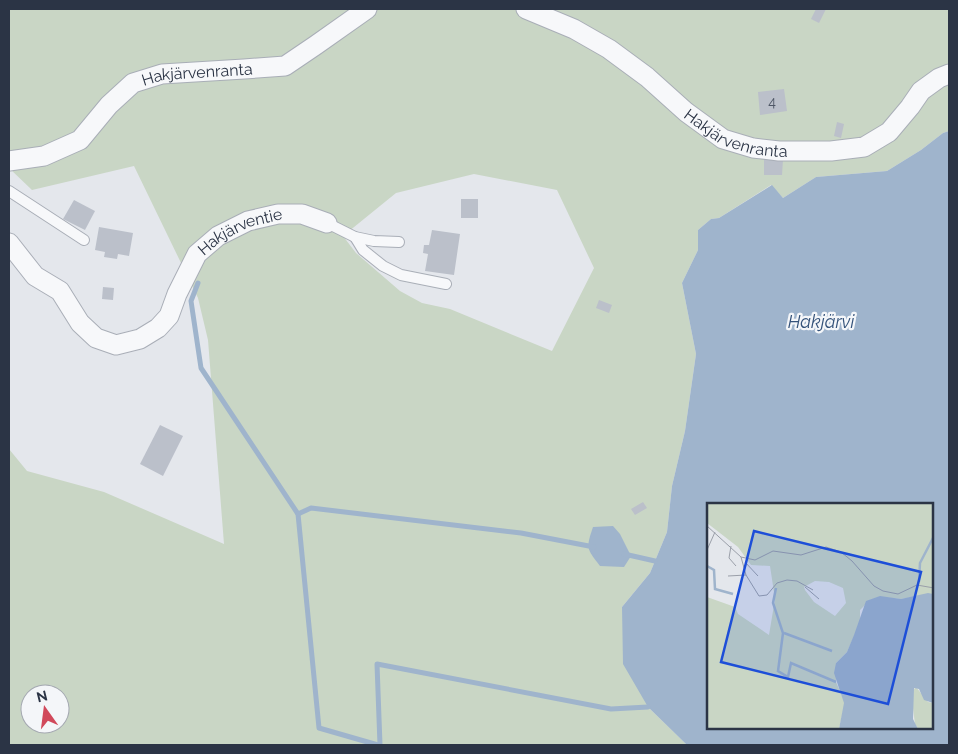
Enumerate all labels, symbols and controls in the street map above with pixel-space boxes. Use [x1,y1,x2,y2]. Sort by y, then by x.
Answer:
street label: Hakjärvenranta [139,59,253,89]
house number: 4 [768,94,776,110]
street label: Hakjärvenranta [681,104,788,161]
street label: Hakjärventie [194,204,284,259]
water label: Hakjärvi [788,311,855,332]
inset map [707,503,933,729]
north arrow [20,684,70,734]
text: N [35,687,49,705]

